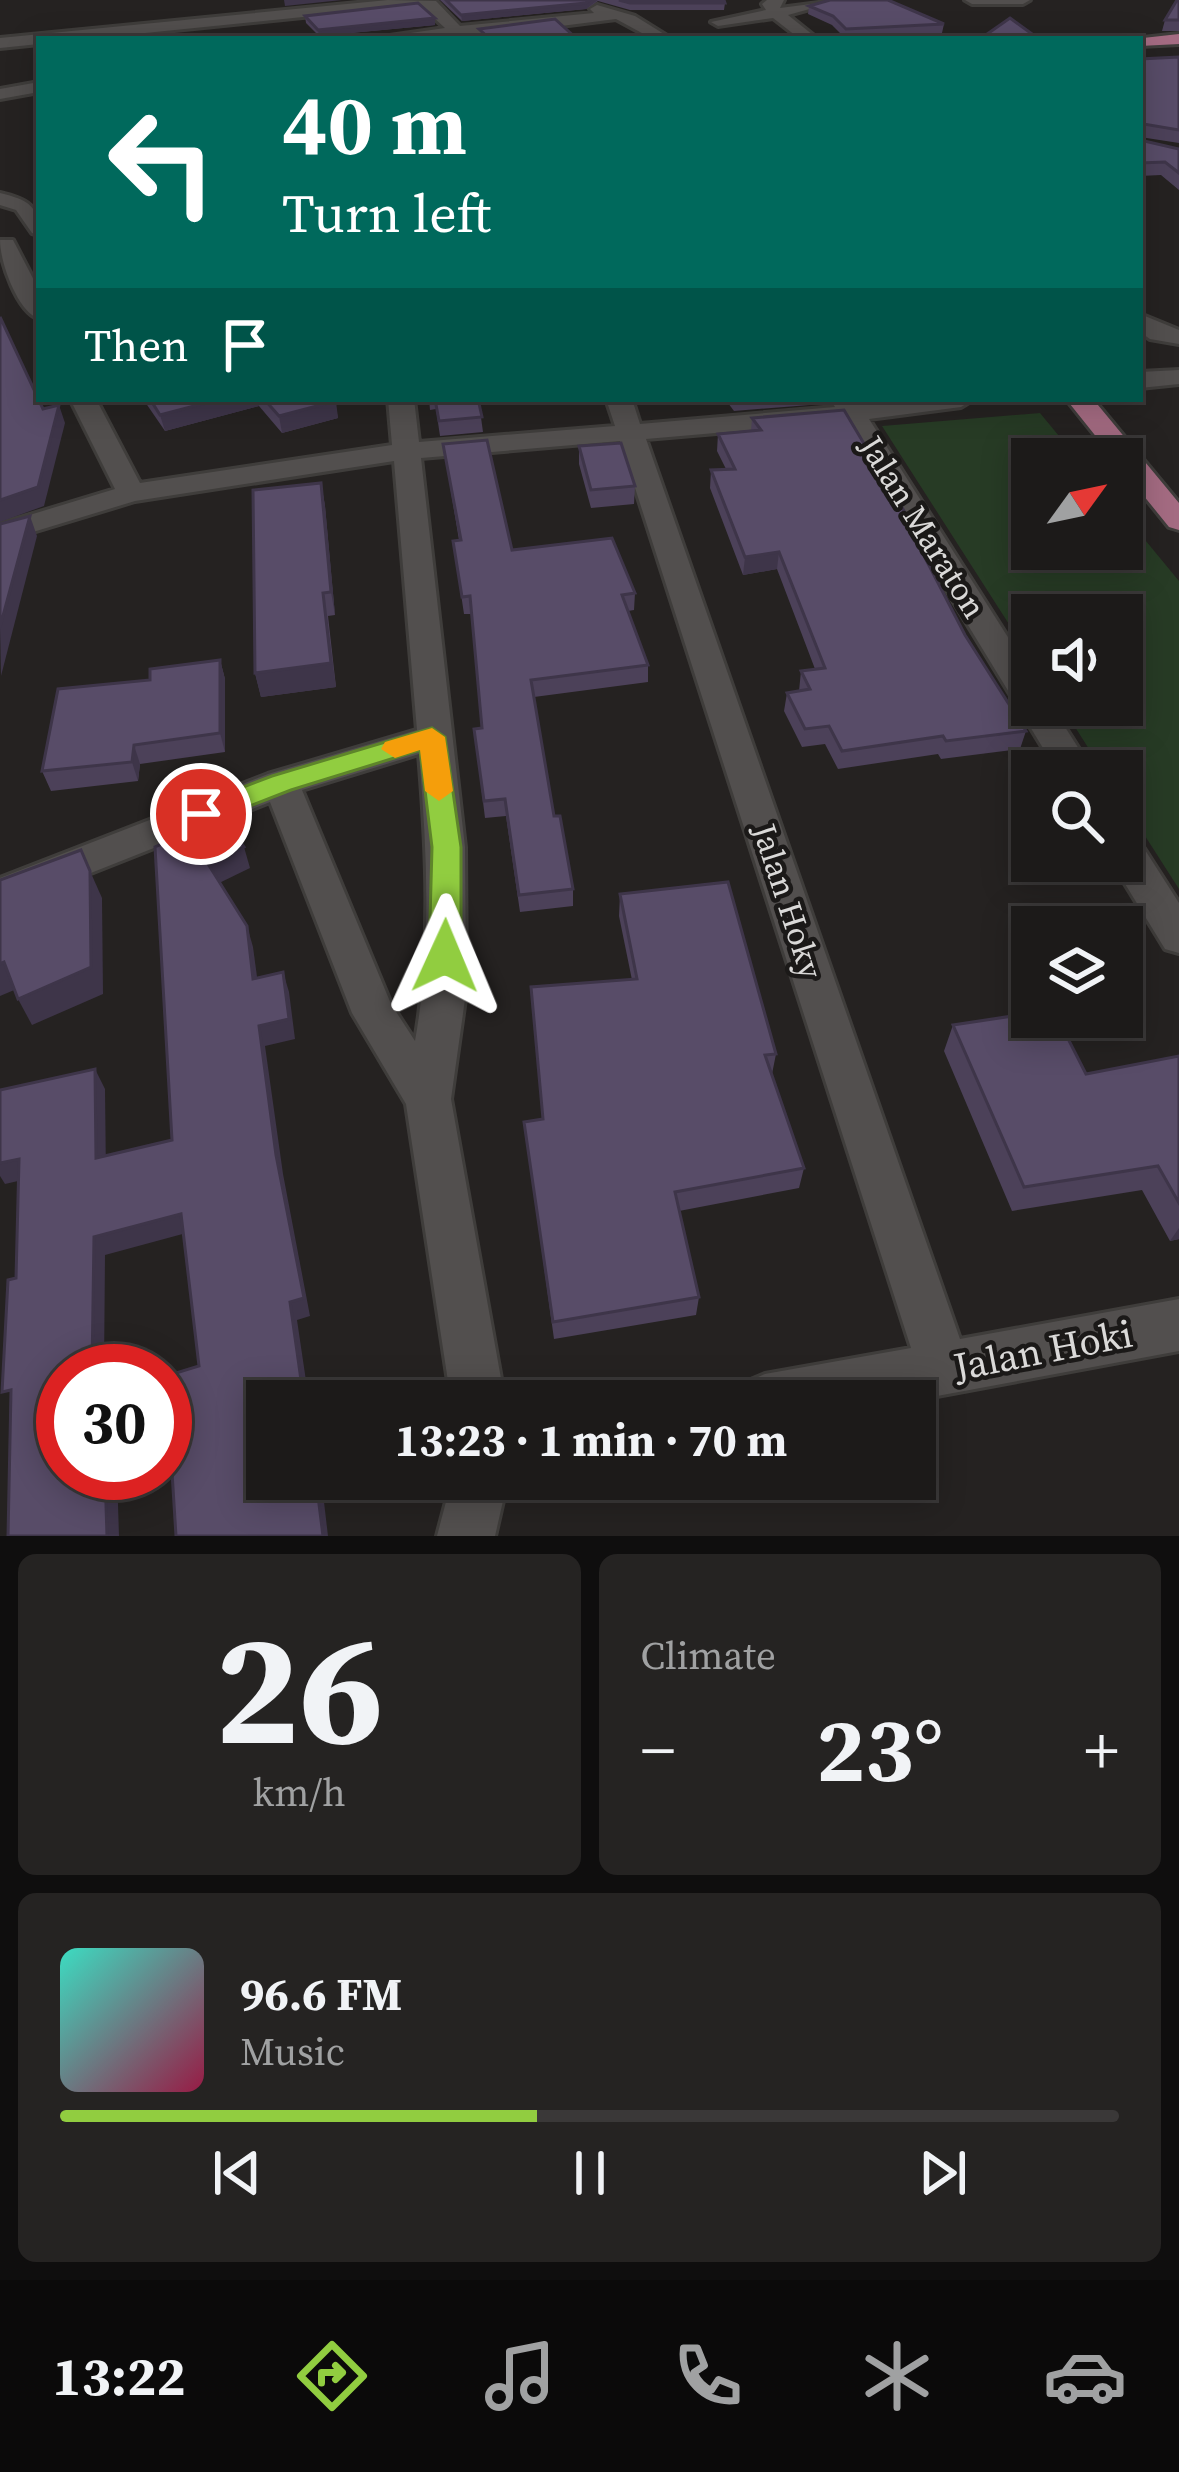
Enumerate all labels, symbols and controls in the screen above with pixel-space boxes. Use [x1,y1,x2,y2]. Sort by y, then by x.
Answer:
text: 40 m [282,67,467,182]
icon: left [84,84,240,240]
text: Turn left [282,176,491,250]
icon: arrive [212,312,278,378]
text: Then [84,314,188,376]
street label: Jalan Maraton [849,426,997,627]
north arrow [1011,438,1143,570]
map controls [1011,438,1143,1038]
button: sound [1011,594,1143,726]
button: search [1011,750,1143,882]
pin [150,763,252,865]
icon: arrive [168,781,234,847]
street label: Jalan Hoky [742,817,834,984]
position arrow [382,893,508,1019]
button: layers [1011,906,1143,1038]
street label: Jalan Hoki [948,1307,1137,1393]
speed limit sign: 30 [36,1344,192,1500]
text: 13:23 · 1 min · 70 m [395,1409,787,1471]
text: 26 [215,1581,384,1795]
text: Climate [641,1629,776,1682]
text: 23° [816,1688,943,1811]
text: − [641,1705,675,1795]
text: + [1084,1705,1119,1795]
text: km/h [253,1766,346,1819]
text: 96.6 FM [240,1963,402,2025]
text: Music [240,2025,345,2078]
icon: previous [204,2140,270,2206]
icon: pause [557,2140,623,2206]
icon: next [910,2140,976,2206]
icon: directions [290,2334,374,2418]
icon: music [478,2334,562,2418]
icon: phone [666,2334,750,2418]
icon: climate [855,2334,939,2418]
icon: car [1043,2334,1127,2418]
text: 13:22 [52,2339,185,2413]

